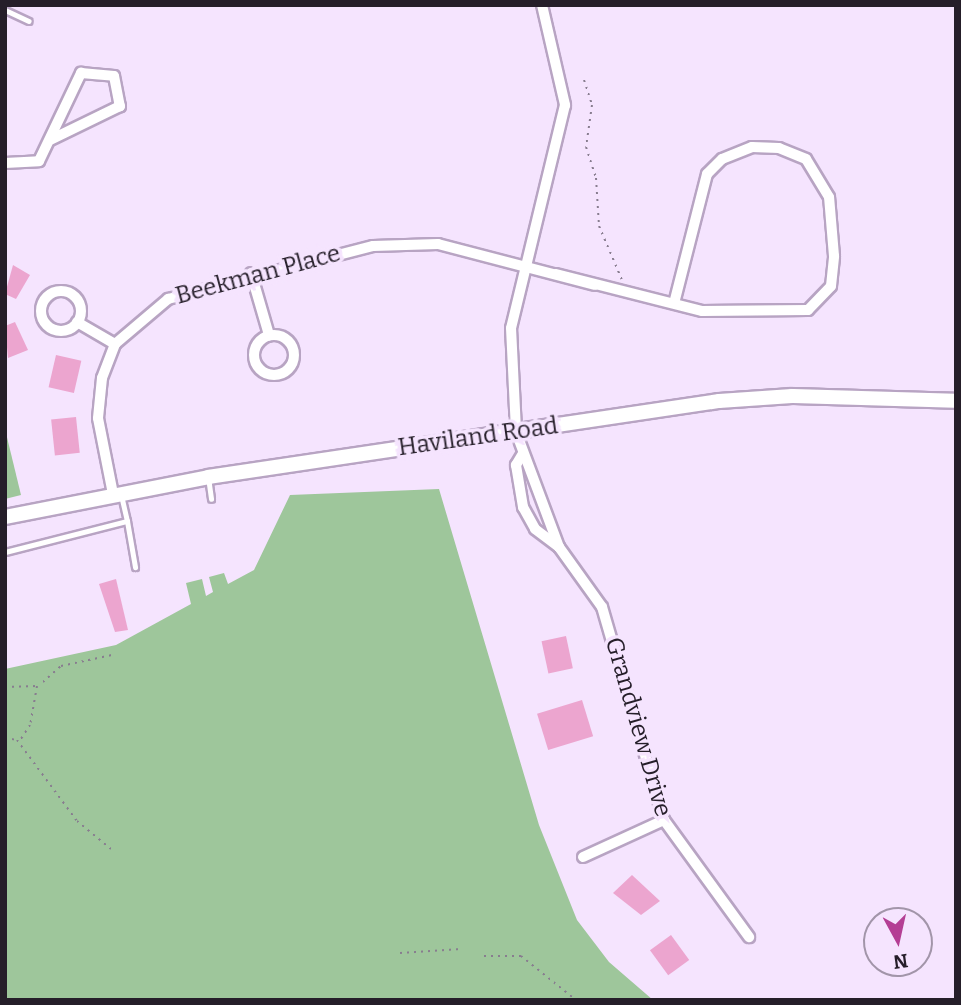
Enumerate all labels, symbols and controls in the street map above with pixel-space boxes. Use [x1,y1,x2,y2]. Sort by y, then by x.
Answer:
street label: Beekman Place [172,239,344,311]
street label: Haviland Road [396,412,560,462]
street label: Grandview Drive [599,634,677,820]
north arrow [863,907,933,977]
text: N [892,949,910,974]

